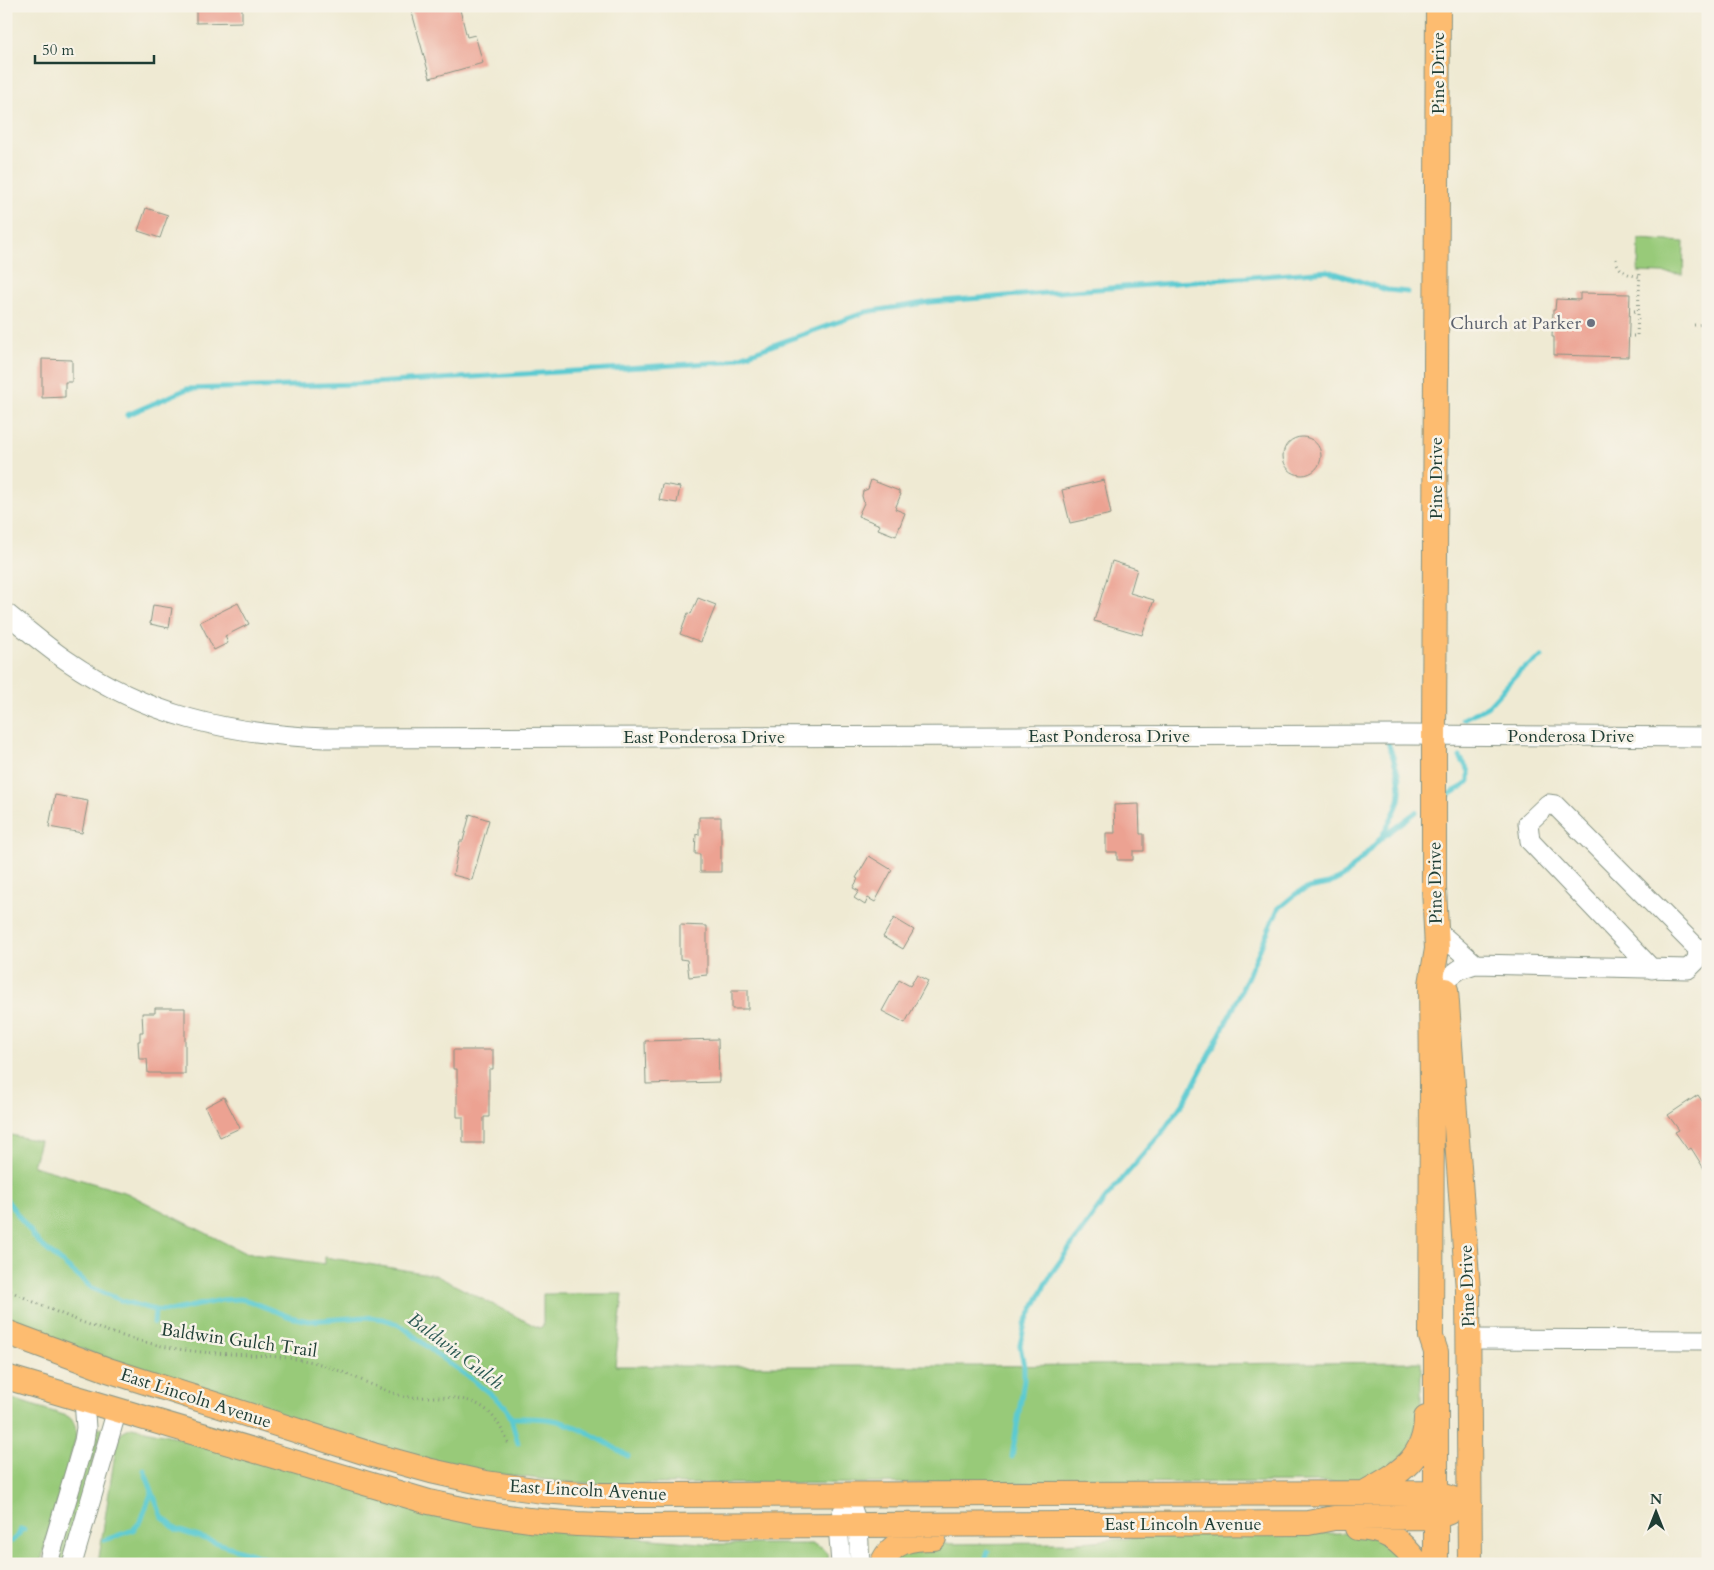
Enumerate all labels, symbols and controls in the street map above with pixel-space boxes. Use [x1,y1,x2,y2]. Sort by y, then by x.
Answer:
scale bar [35,32,154,64]
street label: Pine Drive [1426,32,1451,114]
text: 50 m [42,40,74,60]
place label: Church at Parker [1450,311,1581,336]
marker: Church at Parker [1585,317,1597,329]
street label: Pine Drive [1424,437,1449,519]
street label: East Ponderosa Drive [1028,724,1190,749]
street label: Ponderosa Drive [1508,724,1634,749]
street label: East Ponderosa Drive [623,725,785,750]
street label: Pine Drive [1422,842,1449,924]
street label: Pine Drive [1454,1244,1481,1328]
water label: Baldwin Gulch [402,1306,508,1395]
street label: Baldwin Gulch Trail [159,1317,319,1364]
street label: East Lincoln Avenue [117,1362,275,1435]
street label: East Lincoln Avenue [509,1474,667,1507]
north arrow [1632,1488,1682,1538]
text: N [1650,1490,1662,1509]
street label: East Lincoln Avenue [1104,1512,1262,1537]

